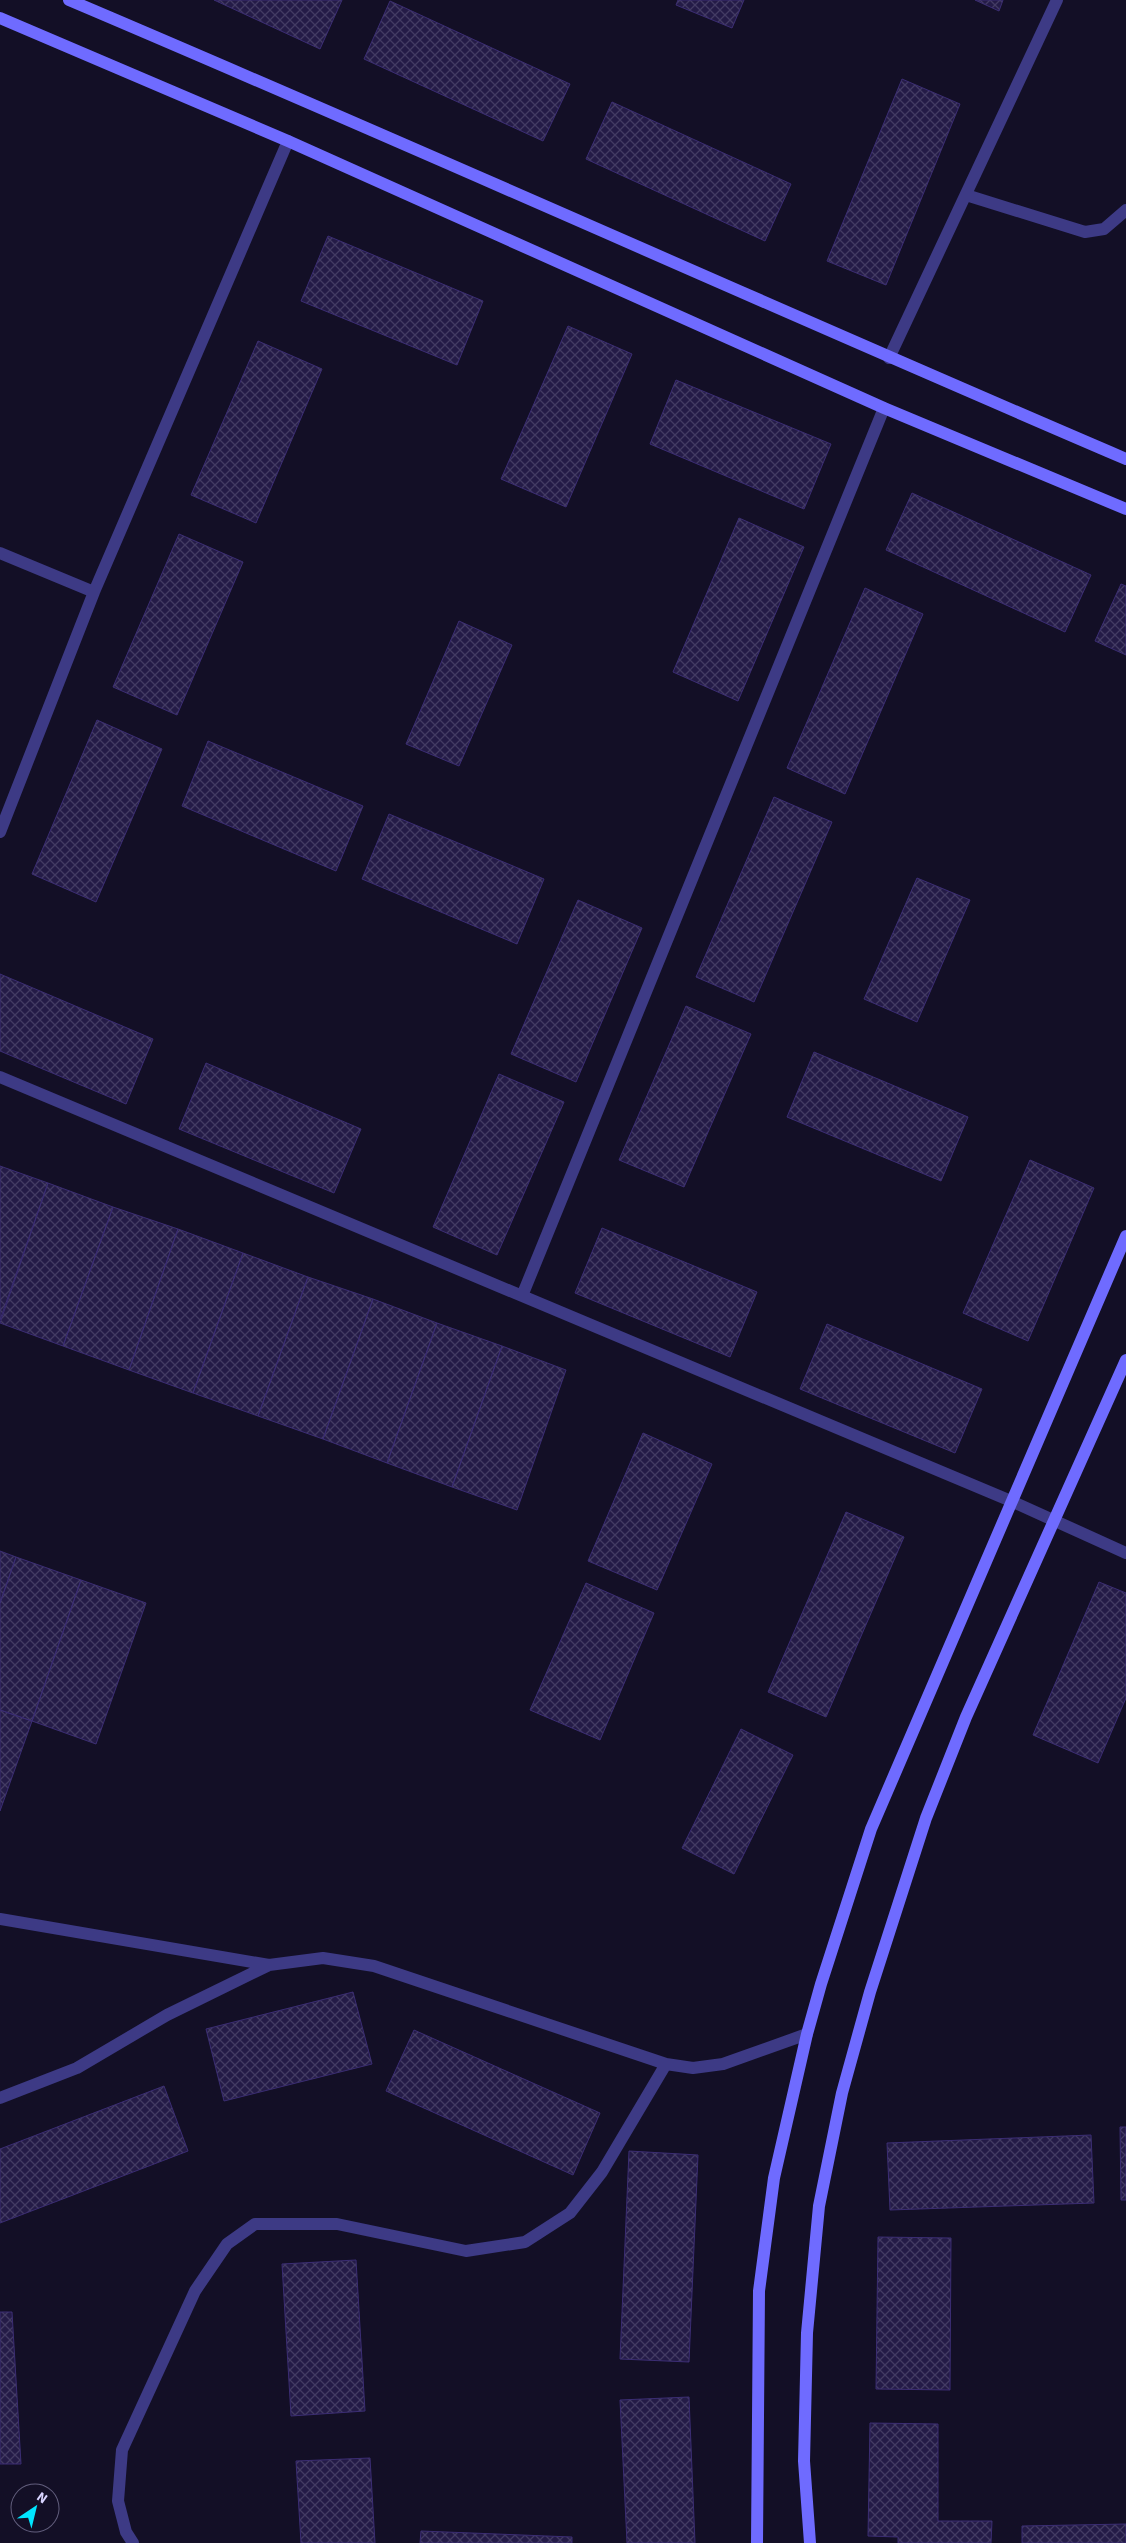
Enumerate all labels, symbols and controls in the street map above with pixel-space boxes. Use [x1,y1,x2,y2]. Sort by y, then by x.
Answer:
north arrow [10,2483,60,2533]
text: N [32,2487,51,2509]

